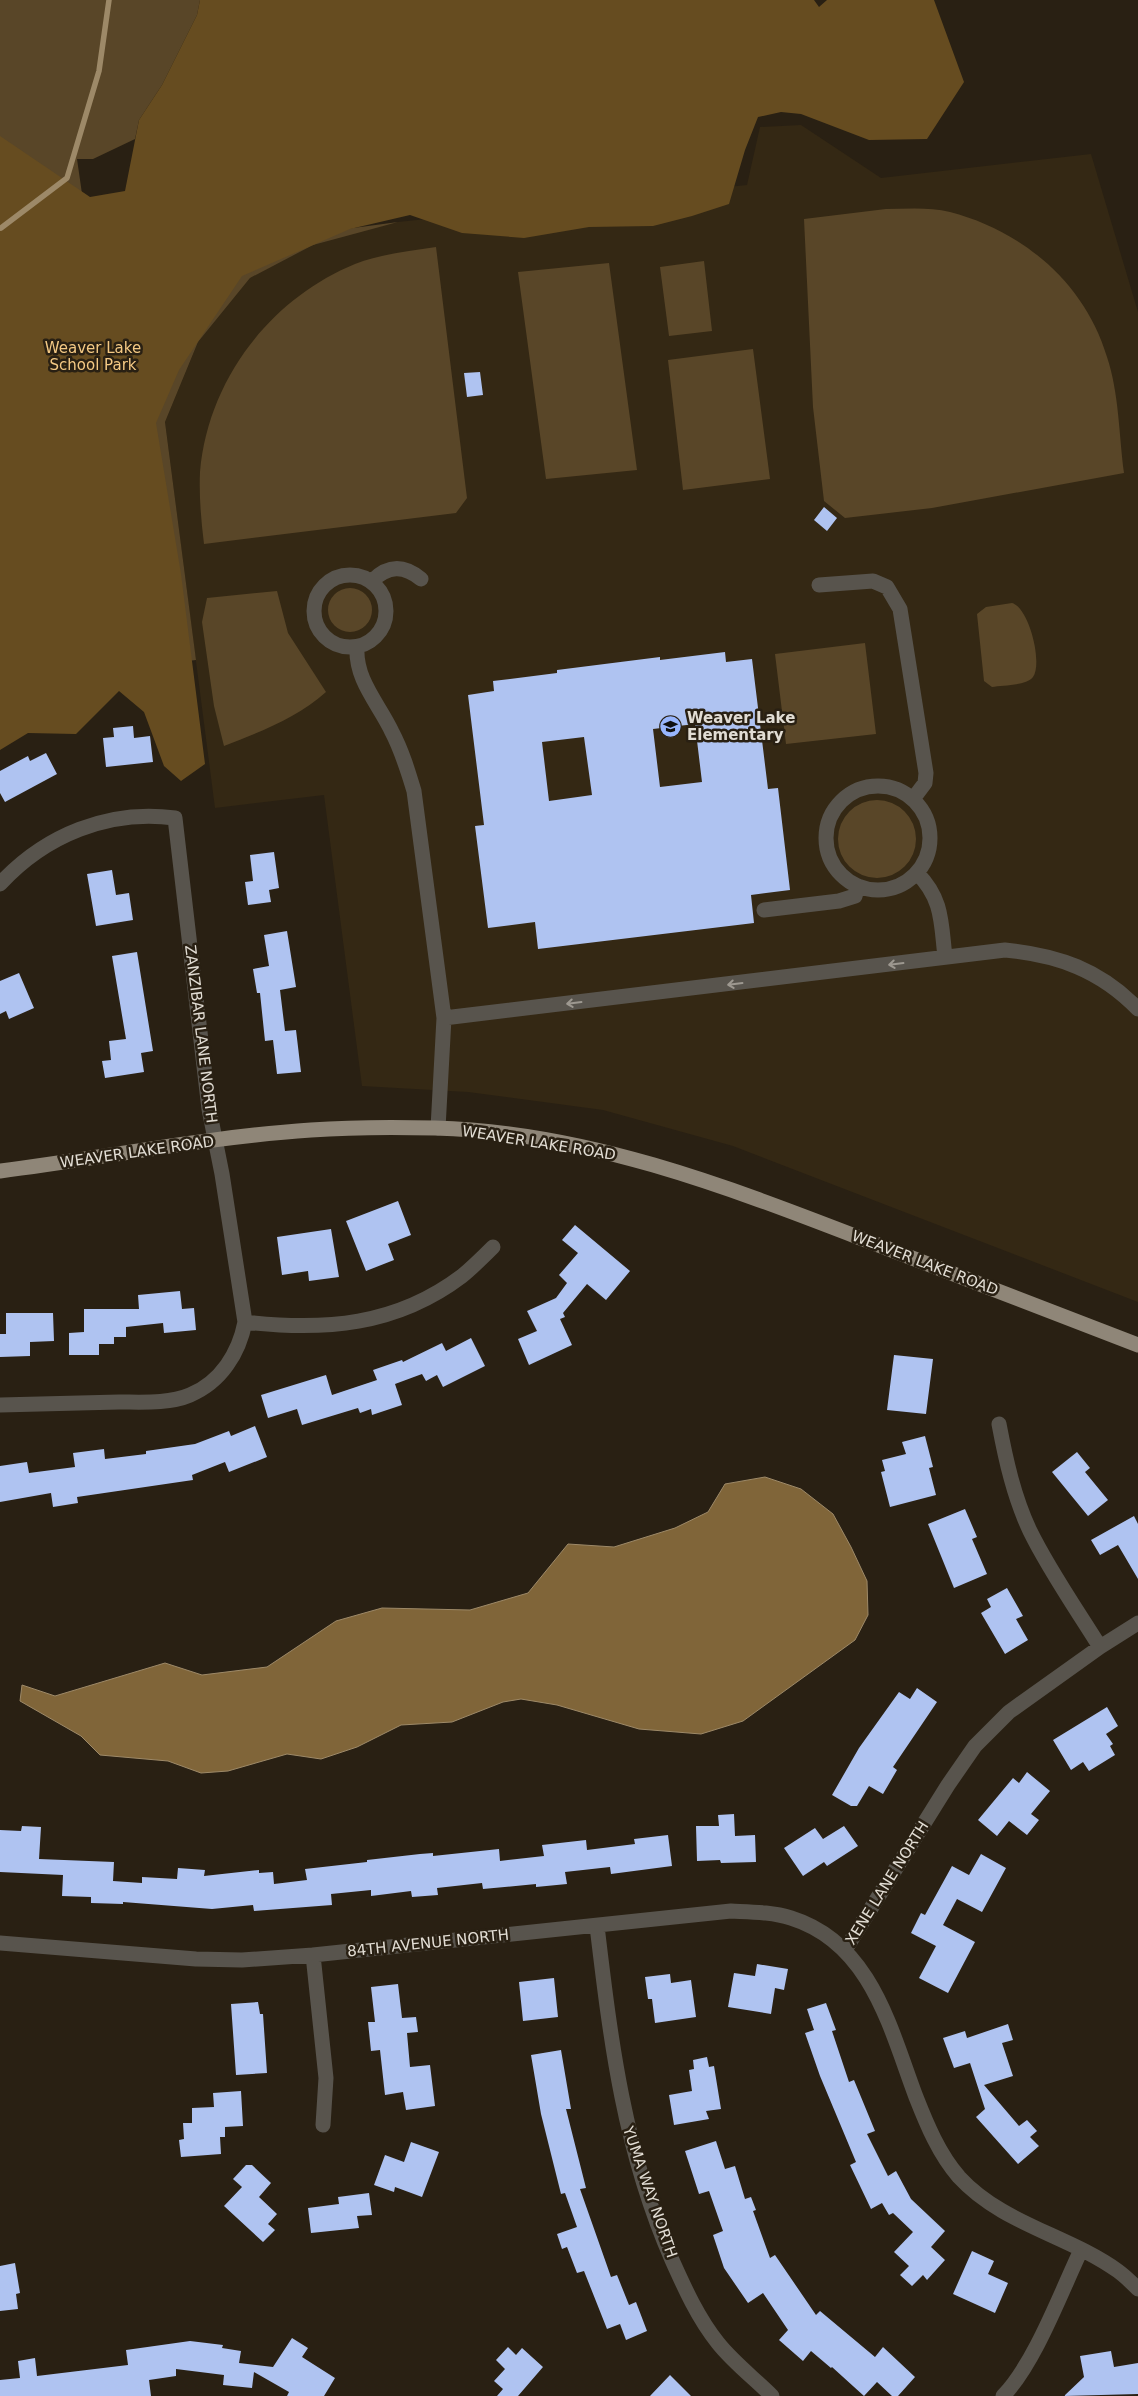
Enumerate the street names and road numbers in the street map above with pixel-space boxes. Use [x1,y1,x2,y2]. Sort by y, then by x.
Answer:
street label: ZANZIBAR LANE NORTH [181,944,221,1124]
street label: WEAVER LAKE ROAD [461,1122,617,1164]
street label: WEAVER LAKE ROAD [59,1132,215,1172]
street label: WEAVER LAKE ROAD [849,1227,1001,1299]
street label: XENE LANE NORTH [842,1818,932,1948]
street label: 84TH AVENUE NORTH [346,1926,510,1960]
street label: YUMA WAY NORTH [619,2123,681,2260]

